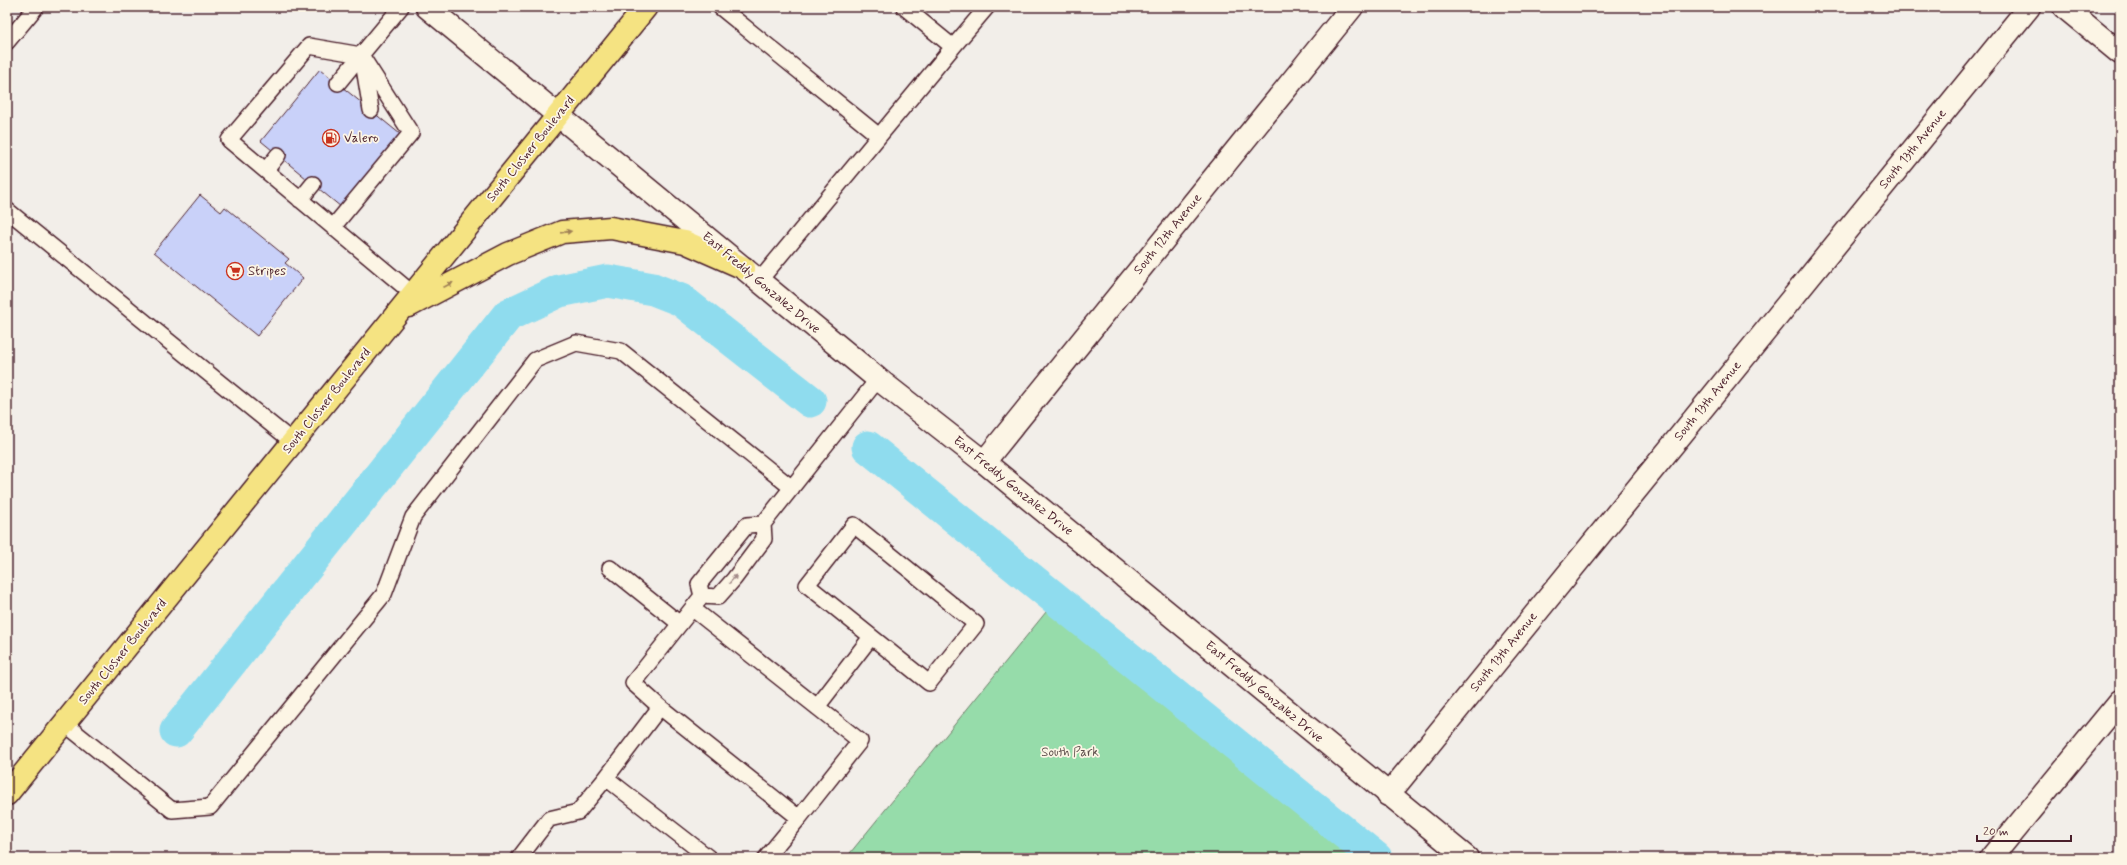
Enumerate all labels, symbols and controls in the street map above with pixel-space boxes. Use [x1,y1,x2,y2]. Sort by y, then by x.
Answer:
street label: South Closner Boulevard [483,93,579,205]
street label: South 13th Avenue [1875,105,1951,193]
fuel station icon: Valero [321,128,341,148]
place label: Valero [344,130,378,147]
street label: South 12th Avenue [1130,190,1206,278]
street label: East Freddy Gonzalez Drive [698,228,824,338]
one-way arrow [560,229,572,235]
supermarket icon: Stripes [225,261,245,281]
place label: Stripes [248,263,286,280]
one-way arrow [442,282,454,289]
street label: South Closner Boulevard [279,345,375,457]
street label: South 13th Avenue [1670,357,1746,445]
street label: East Freddy Gonzalez Drive [950,432,1077,540]
one-way arrow [729,574,738,585]
street label: South Closner Boulevard [75,596,171,708]
street label: South 13th Avenue [1466,608,1542,696]
street label: East Freddy Gonzalez Drive [1201,637,1327,747]
park label: South Park [1041,744,1099,761]
scale bar [1977,817,2071,843]
text: 20 m [1983,824,2009,840]

